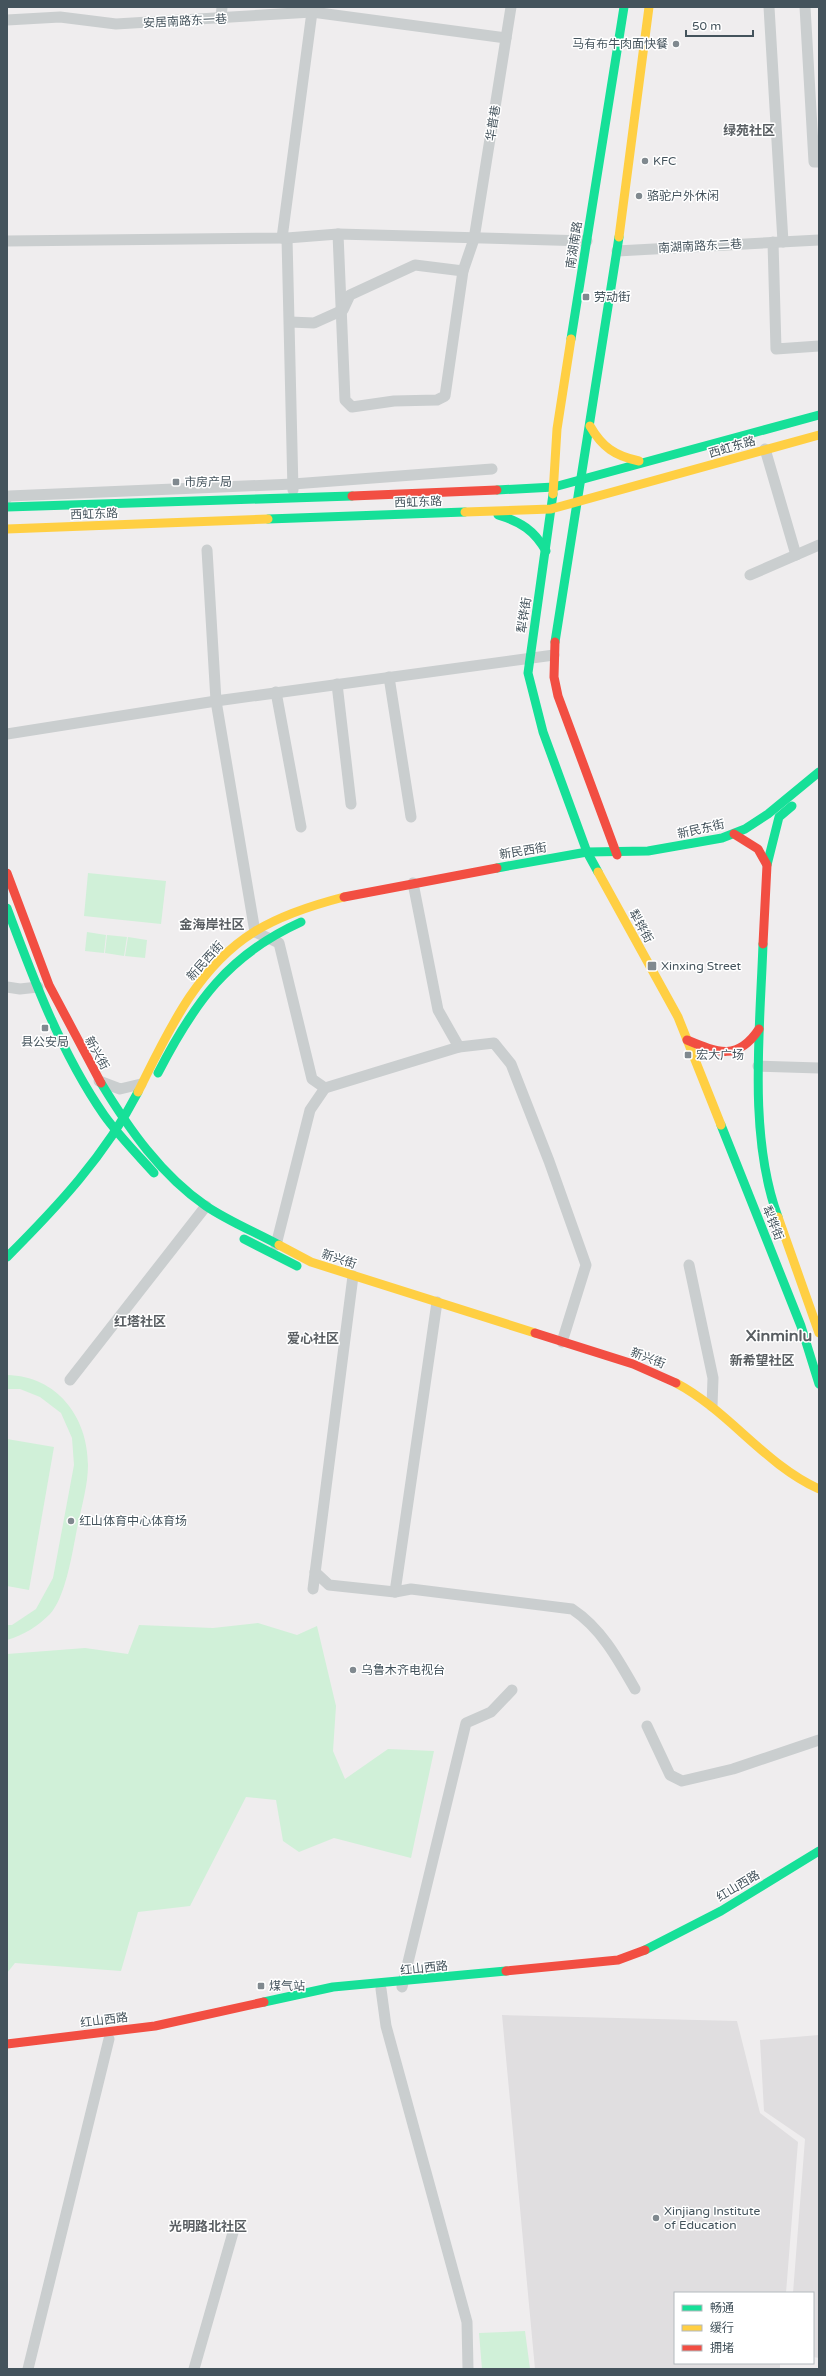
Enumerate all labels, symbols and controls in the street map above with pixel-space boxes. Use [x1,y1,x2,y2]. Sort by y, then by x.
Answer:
street label: 安居南路东一巷 [143,12,227,30]
scale bar [686,12,753,38]
text: 50 m [692,19,721,33]
place label: 马有布牛肉面快餐 [572,37,668,51]
marker: 马有布牛肉面快餐 [671,39,681,49]
street label: 华普巷 [483,104,503,142]
district label: 绿苑社区 [723,123,775,139]
place label: KFC [653,154,676,168]
marker: KFC [640,156,650,166]
place label: 骆驼户外休闲 [647,189,719,203]
marker: 骆驼户外休闲 [634,191,644,201]
street label: 南湖南路 [563,220,585,270]
street label: 南湖南路东二巷 [658,237,742,255]
place label: 劳动街 [594,290,630,304]
marker: 劳动街 [581,292,591,302]
street label: 西虹东路 [707,434,757,460]
place label: 市房产局 [184,475,232,489]
marker: 市房产局 [171,477,181,487]
street label: 西虹东路 [394,494,442,510]
street label: 西虹东路 [70,506,118,522]
street label: 犁铧街 [514,596,534,634]
street label: 新民东街 [676,817,726,841]
street label: 新民西街 [498,840,548,862]
street label: 犁铧街 [626,907,656,945]
district label: 金海岸社区 [179,917,245,933]
street label: 新民西街 [184,938,226,984]
place label: Xinxing Street [661,959,742,973]
marker: Xinxing Street [646,960,658,972]
marker: 县公安局 [40,1023,50,1033]
street label: 新兴街 [82,1034,112,1072]
place label: 县公安局 [21,1035,69,1049]
place label: 宏大广场 [696,1048,744,1062]
marker: 宏大广场 [683,1050,693,1060]
street label: 犁铧街 [760,1204,786,1242]
street label: 新兴街 [320,1247,358,1271]
district label: 红塔社区 [114,1314,166,1330]
district label: Xinminlu [746,1326,812,1346]
district label: 爱心社区 [287,1331,339,1347]
street label: 新兴街 [629,1345,667,1371]
district label: 新希望社区 [729,1353,795,1369]
place label: 红山体育中心体育场 [79,1514,187,1528]
marker: 红山体育中心体育场 [66,1516,76,1526]
place label: 乌鲁木齐电视台 [361,1663,445,1677]
marker: 乌鲁木齐电视台 [348,1665,358,1675]
street label: 红山西路 [714,1868,762,1904]
street label: 红山西路 [399,1959,449,1977]
place label: 煤气站 [269,1979,305,1993]
marker: 煤气站 [256,1981,266,1991]
street label: 红山西路 [79,2010,129,2030]
place label: Xinjiang Institute of Education [664,2204,760,2232]
marker: Xinjiang Institute of Education [651,2213,661,2223]
district label: 光明路北社区 [169,2219,247,2235]
legend [674,2292,814,2364]
text: 畅通 [710,2301,734,2315]
text: 缓行 [710,2321,734,2335]
text: 拥堵 [710,2341,734,2355]

